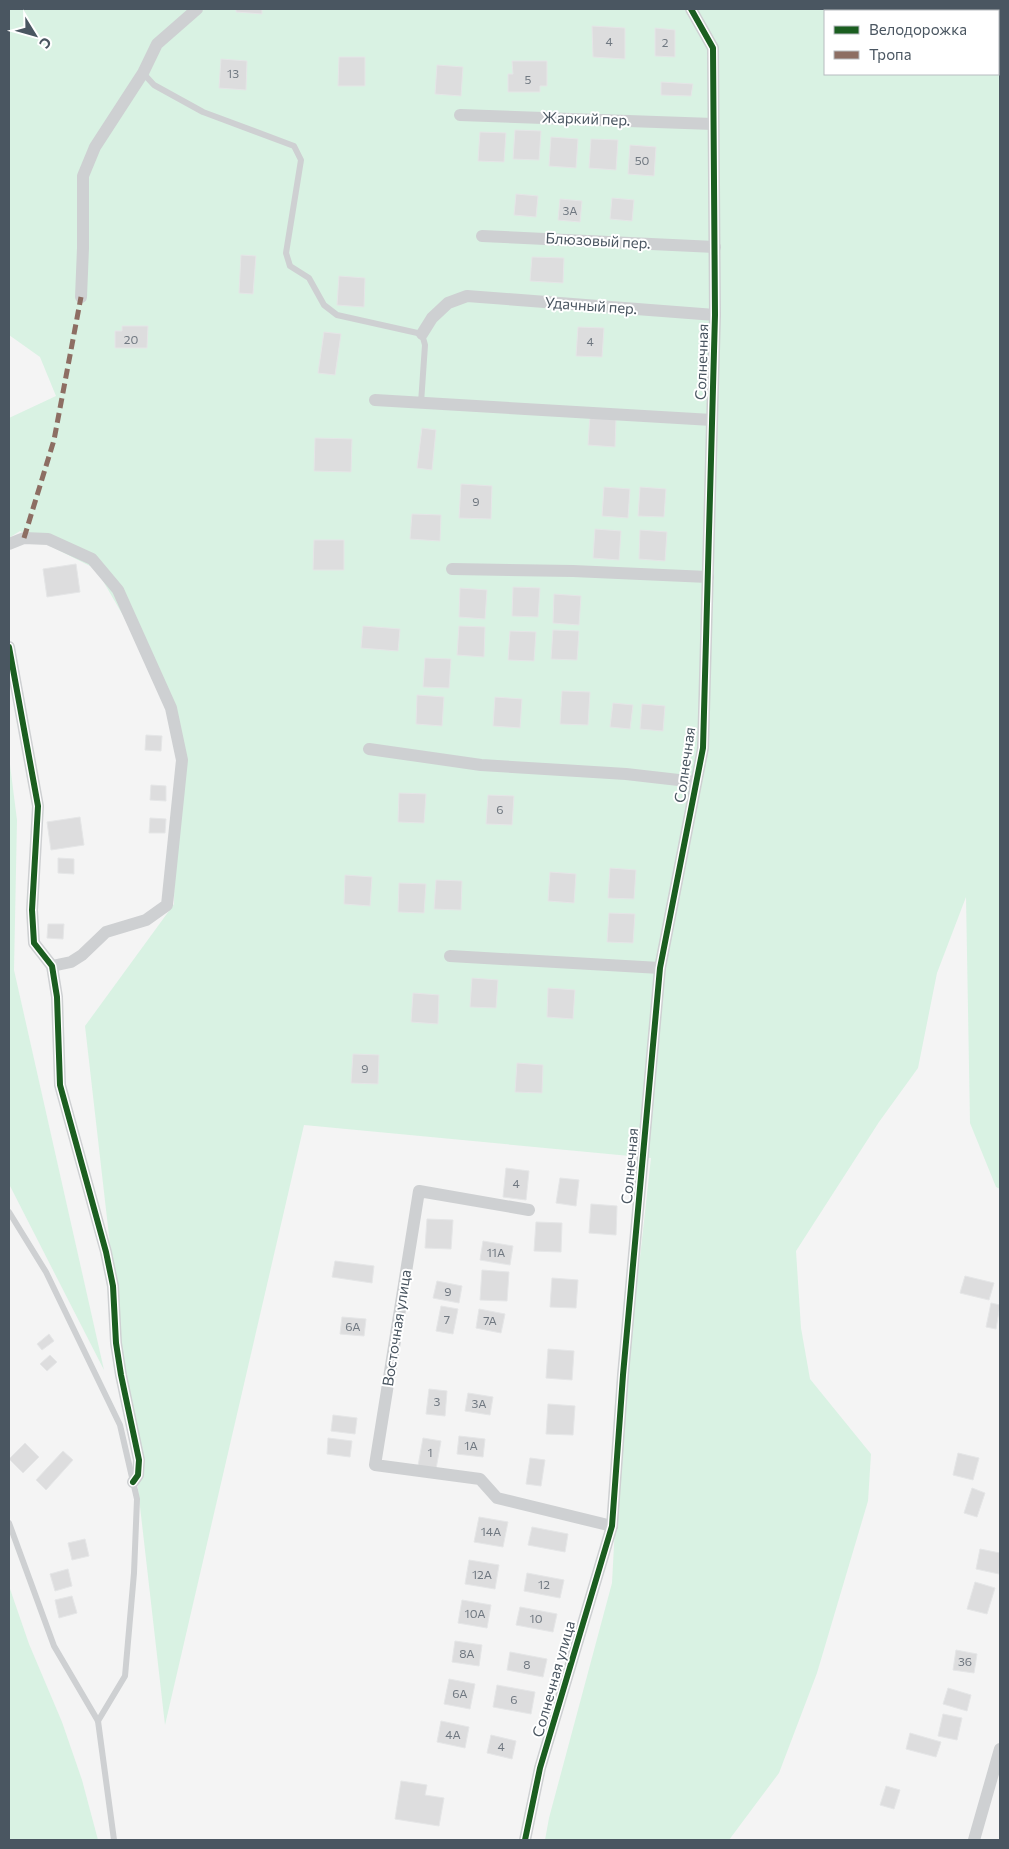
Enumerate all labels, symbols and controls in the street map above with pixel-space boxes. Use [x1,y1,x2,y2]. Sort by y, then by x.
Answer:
north arrow [10,10,60,60]
legend [824,10,999,75]
text: Велодорожка [869,20,967,38]
text: С [36,34,55,52]
house number: 4 [605,34,613,48]
house number: 2 [662,35,669,49]
text: Тропа [869,45,911,63]
house number: 13 [227,66,239,80]
house number: 5 [525,72,532,86]
street label: Жаркий пер. [541,107,631,129]
house number: 50 [635,153,650,167]
house number: 3А [563,203,577,217]
street label: Блюзовый пер. [545,228,651,252]
street label: Удачный пер. [544,293,638,317]
street label: Солнечная [691,323,711,400]
house number: 20 [124,332,138,346]
house number: 4 [586,334,594,348]
house number: 9 [472,494,480,508]
street label: Солнечная [670,726,698,804]
house number: 6 [496,802,504,816]
house number: 9 [361,1061,369,1075]
street label: Солнечная [617,1127,641,1205]
house number: 4 [512,1176,520,1190]
house number: 11А [487,1245,505,1259]
street label: Восточная улица [378,1268,414,1388]
house number: 9 [444,1284,452,1298]
house number: 7 [444,1312,450,1326]
house number: 7А [483,1313,497,1327]
house number: 6А [345,1319,361,1333]
house number: 3 [434,1394,441,1408]
house number: 3А [472,1396,486,1410]
house number: 1А [464,1438,478,1452]
house number: 1 [427,1445,433,1459]
house number: 14А [481,1524,501,1538]
house number: 12А [472,1567,492,1581]
house number: 12 [538,1577,550,1591]
house number: 10А [465,1606,485,1620]
house number: 10 [530,1611,543,1625]
street label: Солнечная улица [528,1618,578,1739]
house number: 8А [459,1646,475,1660]
house number: 36 [958,1654,972,1668]
house number: 8 [523,1657,531,1671]
house number: 6А [452,1686,468,1700]
house number: 6 [510,1692,518,1706]
house number: 4А [445,1727,461,1741]
house number: 4 [497,1739,505,1753]

